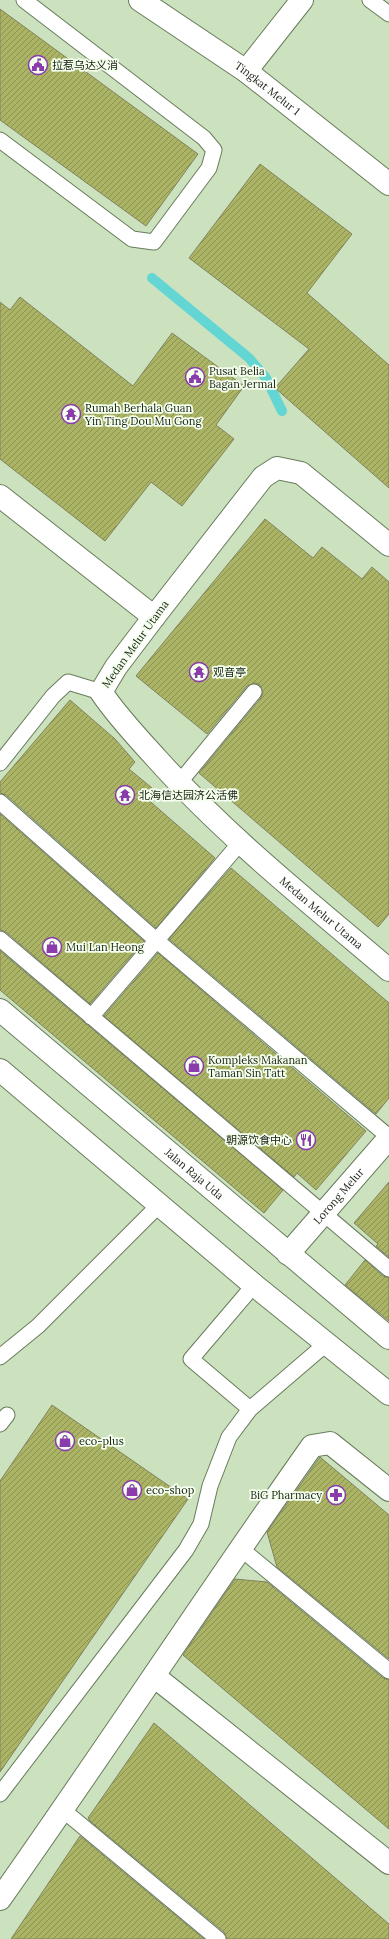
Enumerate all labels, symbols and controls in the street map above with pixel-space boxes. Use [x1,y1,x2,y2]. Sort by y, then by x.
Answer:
public building icon: 拉惹乌达义消 [27,54,49,76]
place label: 拉惹乌达义消 [52,58,118,72]
street label: Tingkat Melur 1 [232,58,303,118]
place label: Pusat Belia Bagan Jermal [209,364,276,391]
public building icon: Pusat Belia Bagan Jermal [184,366,206,388]
place label: Rumah Berhala Guan Yin Ting Dou Mu Gong [84,401,202,428]
temple icon: Rumah Berhala Guan Yin Ting Dou Mu Gong [60,403,82,425]
street label: Medan Melur Utama [99,597,172,690]
temple icon: 观音亭 [188,661,210,683]
place label: 观音亭 [213,665,246,679]
temple icon: 北海信达园济公活佛 [114,784,136,806]
place label: 北海信达园济公活佛 [139,788,238,802]
street label: Medan Melur Utama [277,874,366,952]
shop icon: Mui Lan Heong [41,936,63,958]
place label: Mui Lan Heong [66,940,145,954]
place label: Kompleks Makanan Taman Sin Tatt [208,1053,308,1080]
shop icon: Kompleks Makanan Taman Sin Tatt [183,1055,205,1077]
restaurant icon: 朝源饮食中心 [295,1129,317,1151]
place label: 朝源饮食中心 [226,1133,292,1147]
street label: Jalan Raja Uda [161,1144,227,1203]
street label: Lorong Melur [310,1165,367,1227]
shop icon: eco-plus [54,1430,76,1452]
place label: eco-plus [79,1434,124,1448]
shop icon: eco-shop [121,1479,143,1501]
place label: eco-shop [146,1483,195,1497]
pharmacy icon: BiG Pharmacy [325,1484,347,1506]
place label: BiG Pharmacy [250,1488,322,1502]

